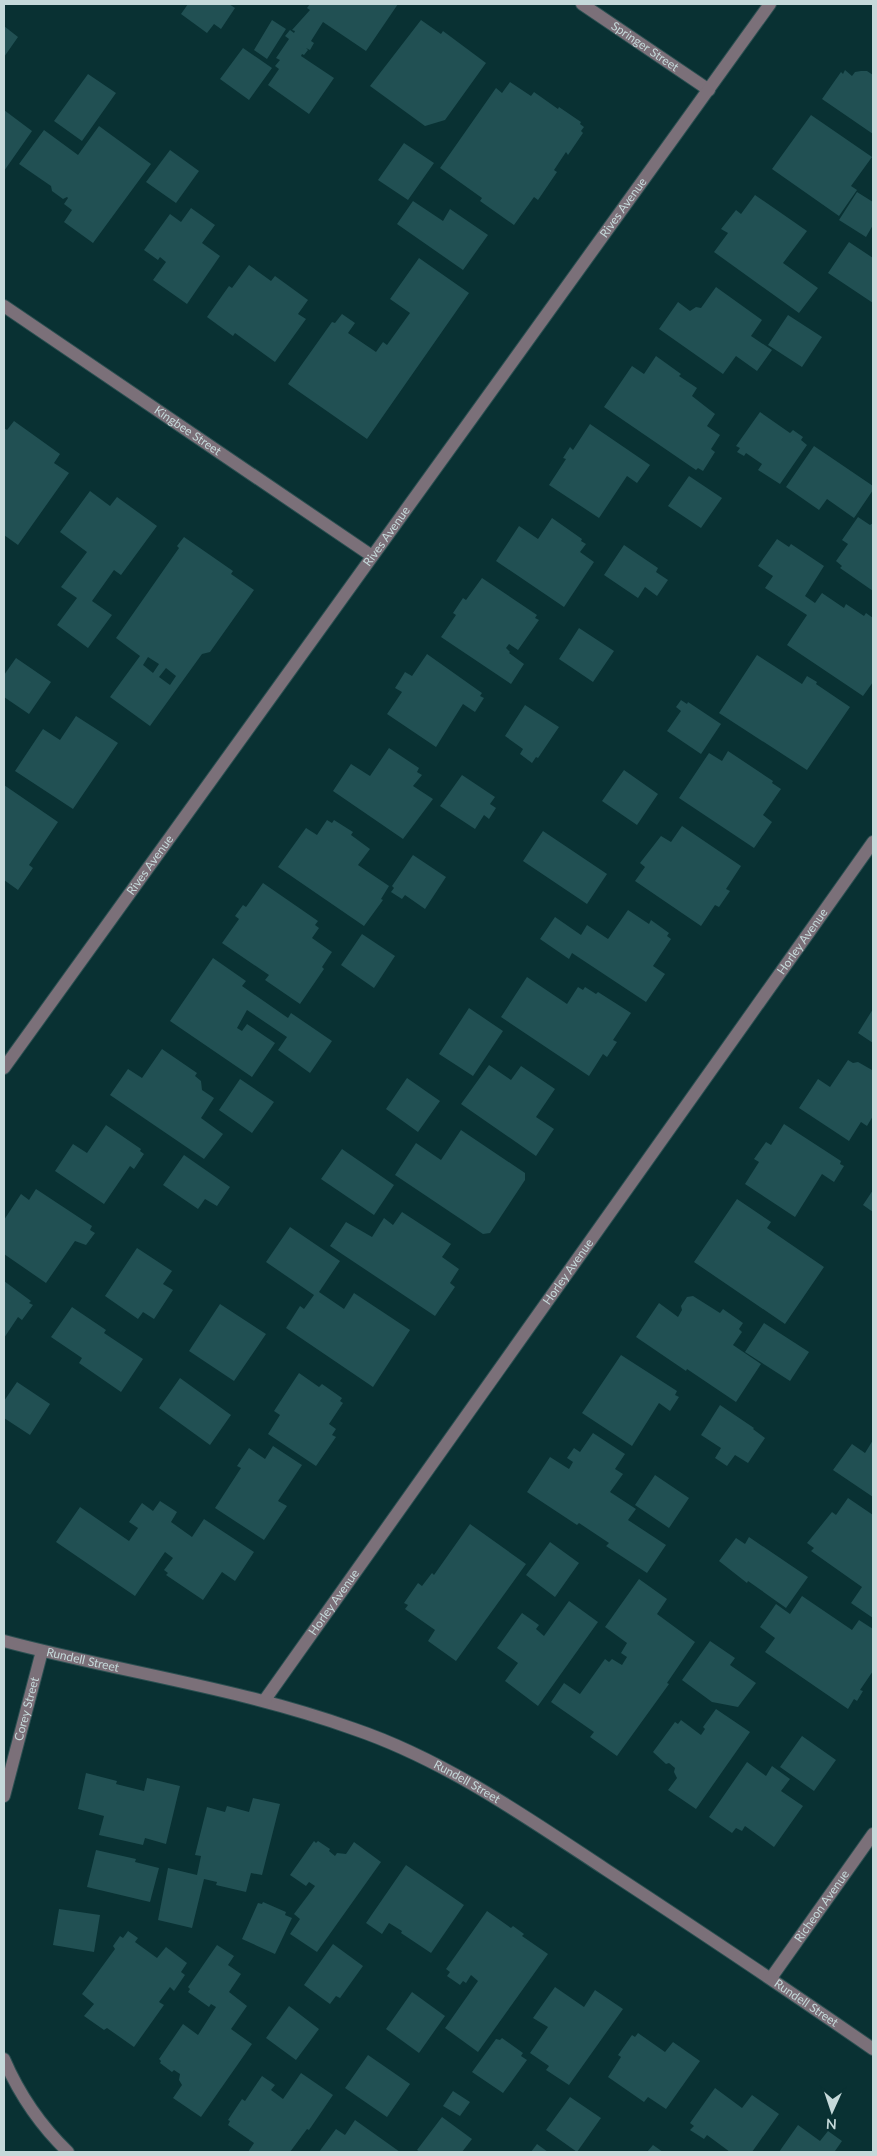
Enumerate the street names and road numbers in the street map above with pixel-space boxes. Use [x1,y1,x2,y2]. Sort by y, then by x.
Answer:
street label: Springer Street [609,18,682,75]
street label: Rives Avenue [596,175,650,240]
street label: Kingbee Street [151,402,225,459]
street label: Rives Avenue [360,503,413,569]
street label: Rives Avenue [123,832,176,898]
street label: Horley Avenue [773,905,831,977]
street label: Horley Avenue [539,1236,596,1308]
street label: Horley Avenue [305,1566,362,1638]
street label: Rundell Street [45,1644,121,1675]
street label: Corey Street [11,1674,42,1742]
street label: Rundell Street [431,1757,504,1807]
street label: Richeon Avenue [791,1867,852,1945]
street label: Rundell Street [772,1976,842,2030]

